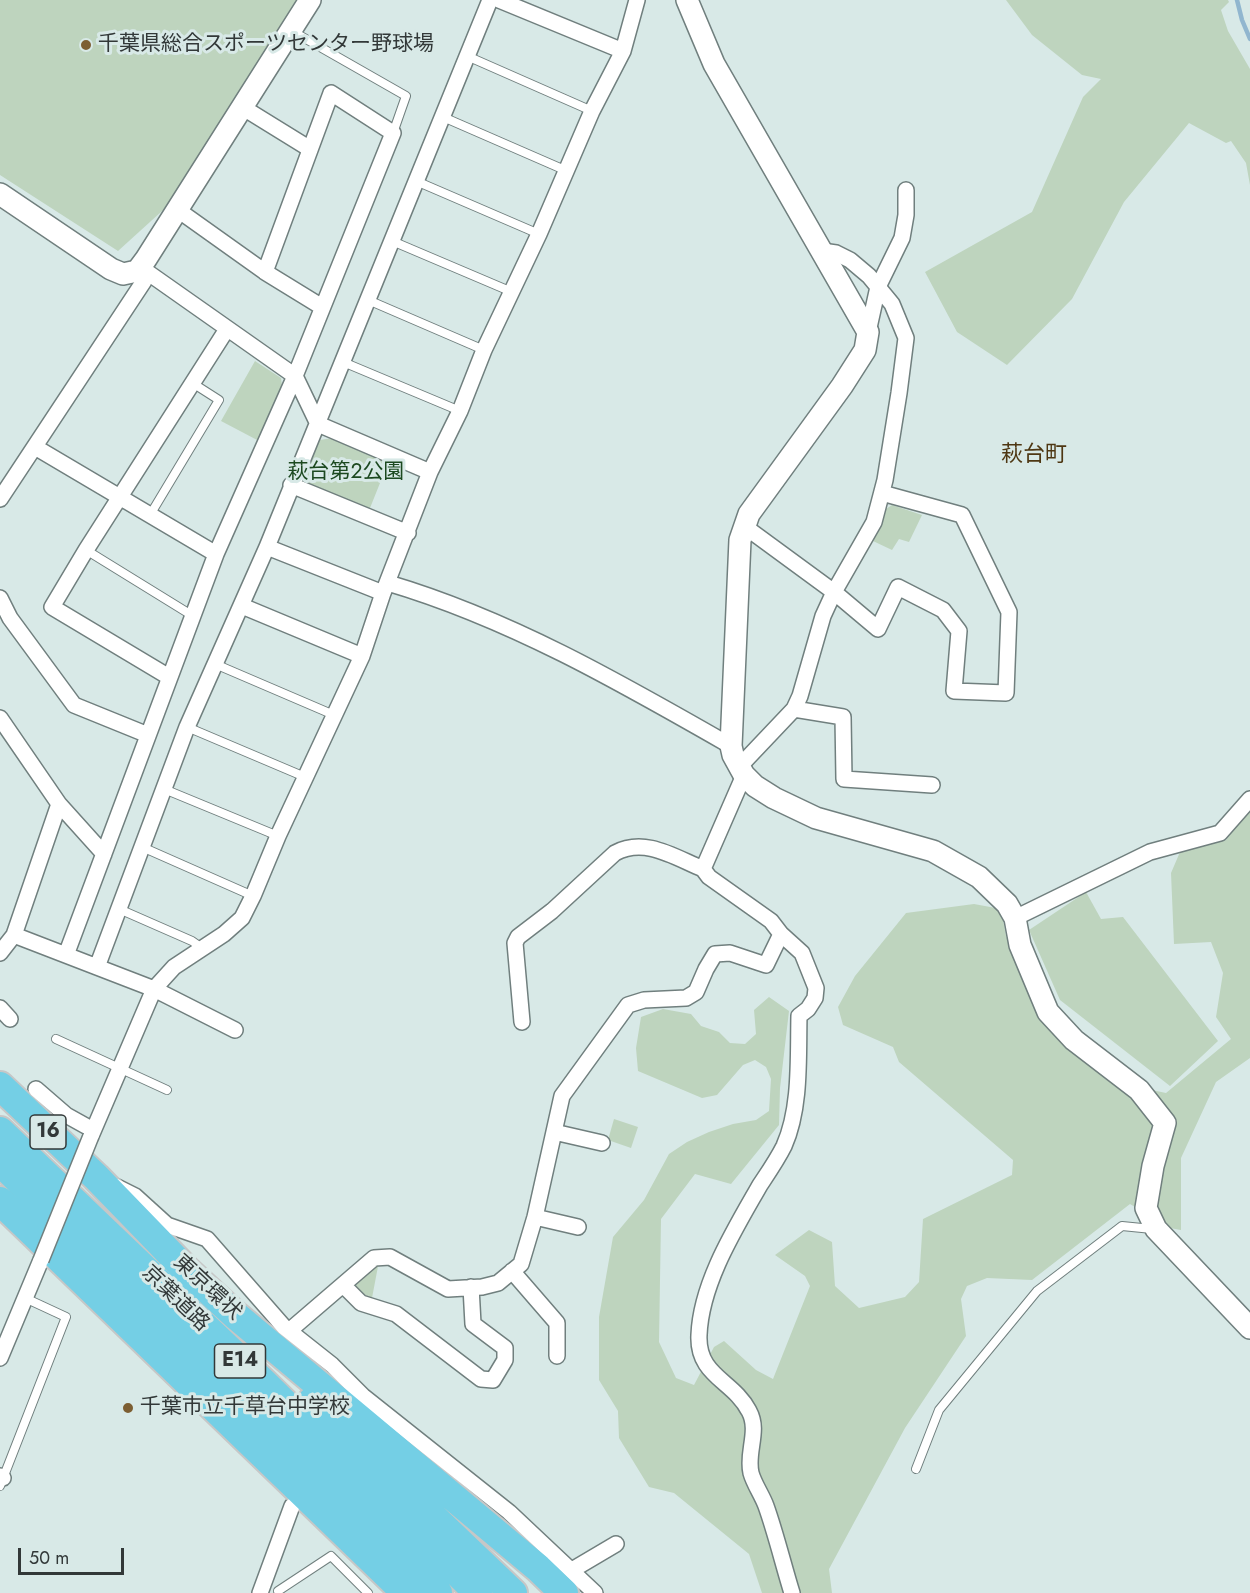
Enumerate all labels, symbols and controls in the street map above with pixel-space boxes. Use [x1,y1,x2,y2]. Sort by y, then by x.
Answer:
place label: 千葉県総合スポーツセンター野球場 [98,32,434,58]
marker: 千葉県総合スポーツセンター野球場 [79,38,93,52]
district label: 萩台町 [1001,443,1067,469]
park label: 萩台第2公園 [288,460,404,486]
road number: 16 [30,1115,66,1149]
street label: 東京環状 [168,1250,246,1326]
street label: 京葉道路 [136,1261,214,1337]
road number: E14 [214,1344,266,1378]
place label: 千葉市立千草台中学校 [140,1395,350,1421]
marker: 千葉市立千草台中学校 [121,1401,135,1415]
scale bar [21,1536,128,1574]
text: 50 m [29,1545,69,1571]

